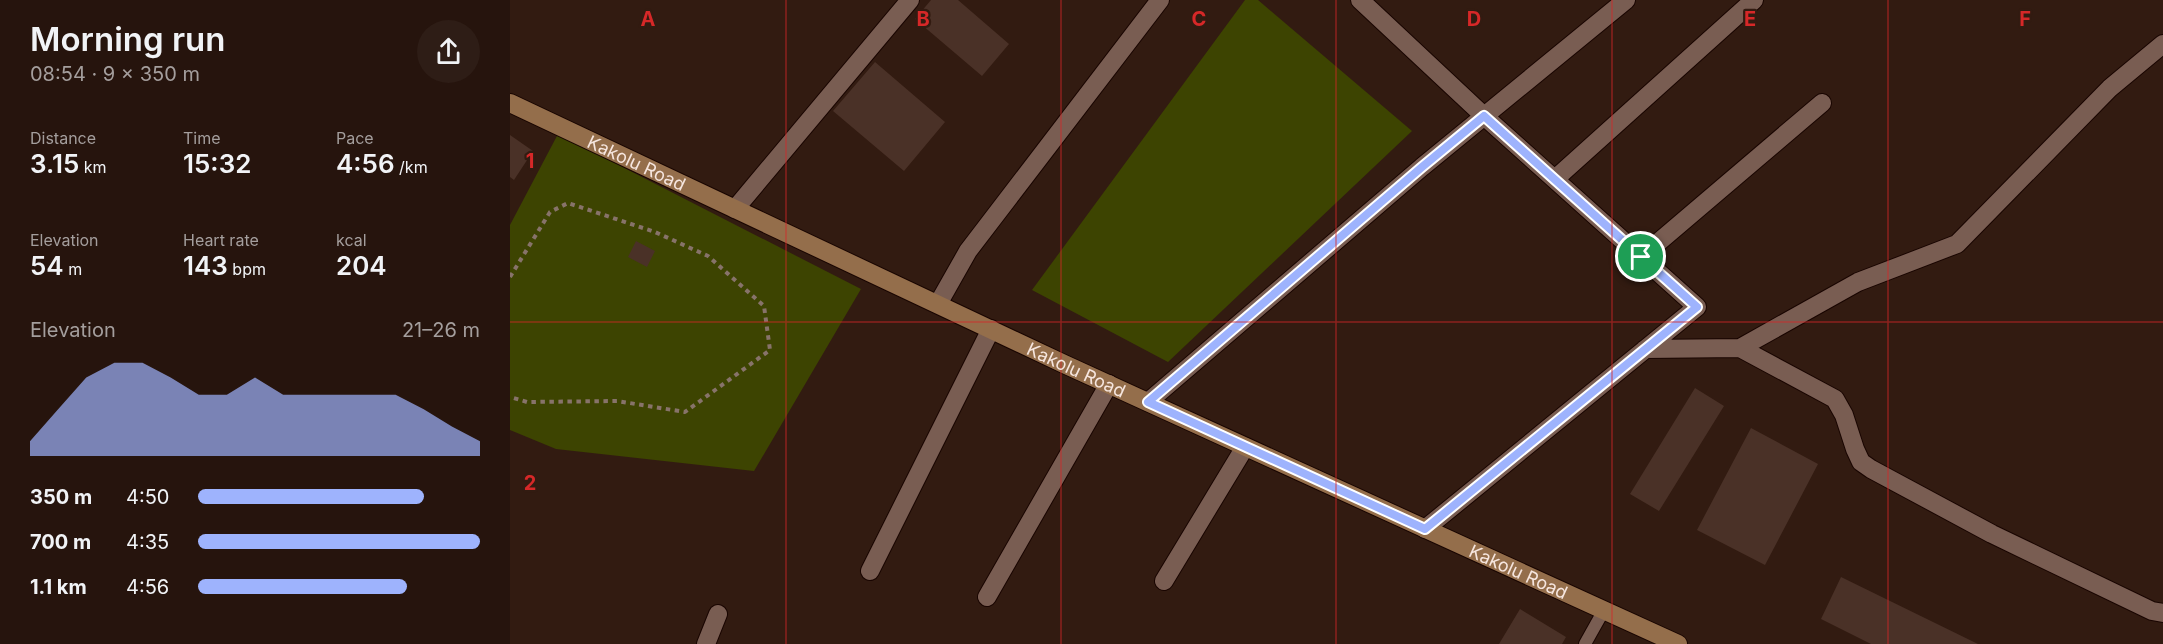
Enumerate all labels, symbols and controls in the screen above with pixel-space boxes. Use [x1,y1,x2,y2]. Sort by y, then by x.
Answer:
text: A [641,7,656,31]
text: B [916,7,930,31]
text: C [1192,7,1206,31]
text: D [1467,7,1481,31]
text: E [1744,7,1756,31]
text: F [2019,7,2031,31]
text: Morning run [30,19,225,59]
button: share [417,20,480,83]
text: 08:54 · 9 × 350 m [30,62,200,86]
text: Distance [30,128,96,148]
text: Time [183,128,221,148]
text: Pace [336,128,374,148]
street label: Kakolu Road [584,131,689,195]
text: 3.15 [30,148,79,179]
text: 15:32 [183,148,251,179]
text: 4:56 [336,148,395,179]
text: 1 [526,149,534,173]
text: km [79,157,107,177]
text: /km [395,157,428,177]
text: Elevation [30,230,99,250]
text: Heart rate [183,230,259,250]
text: kcal [336,230,367,250]
pin [1615,231,1666,282]
icon: arrive [1624,240,1657,273]
text: 54 [30,250,64,281]
text: 143 [183,250,228,281]
text: 204 [336,250,387,281]
text: m [64,259,82,279]
text: bpm [228,259,266,279]
text: Elevation [30,318,116,342]
text: 21–26 m [402,318,480,342]
street label: Kakolu Road [1024,338,1129,401]
text: 2 [524,471,536,495]
text: 350 m [30,485,92,509]
text: 4:50 [126,485,169,509]
text: 700 m [30,530,91,554]
text: 4:35 [126,530,169,554]
street label: Kakolu Road [1466,540,1571,603]
text: 1.1 km [30,575,87,599]
text: 4:56 [126,575,169,599]

